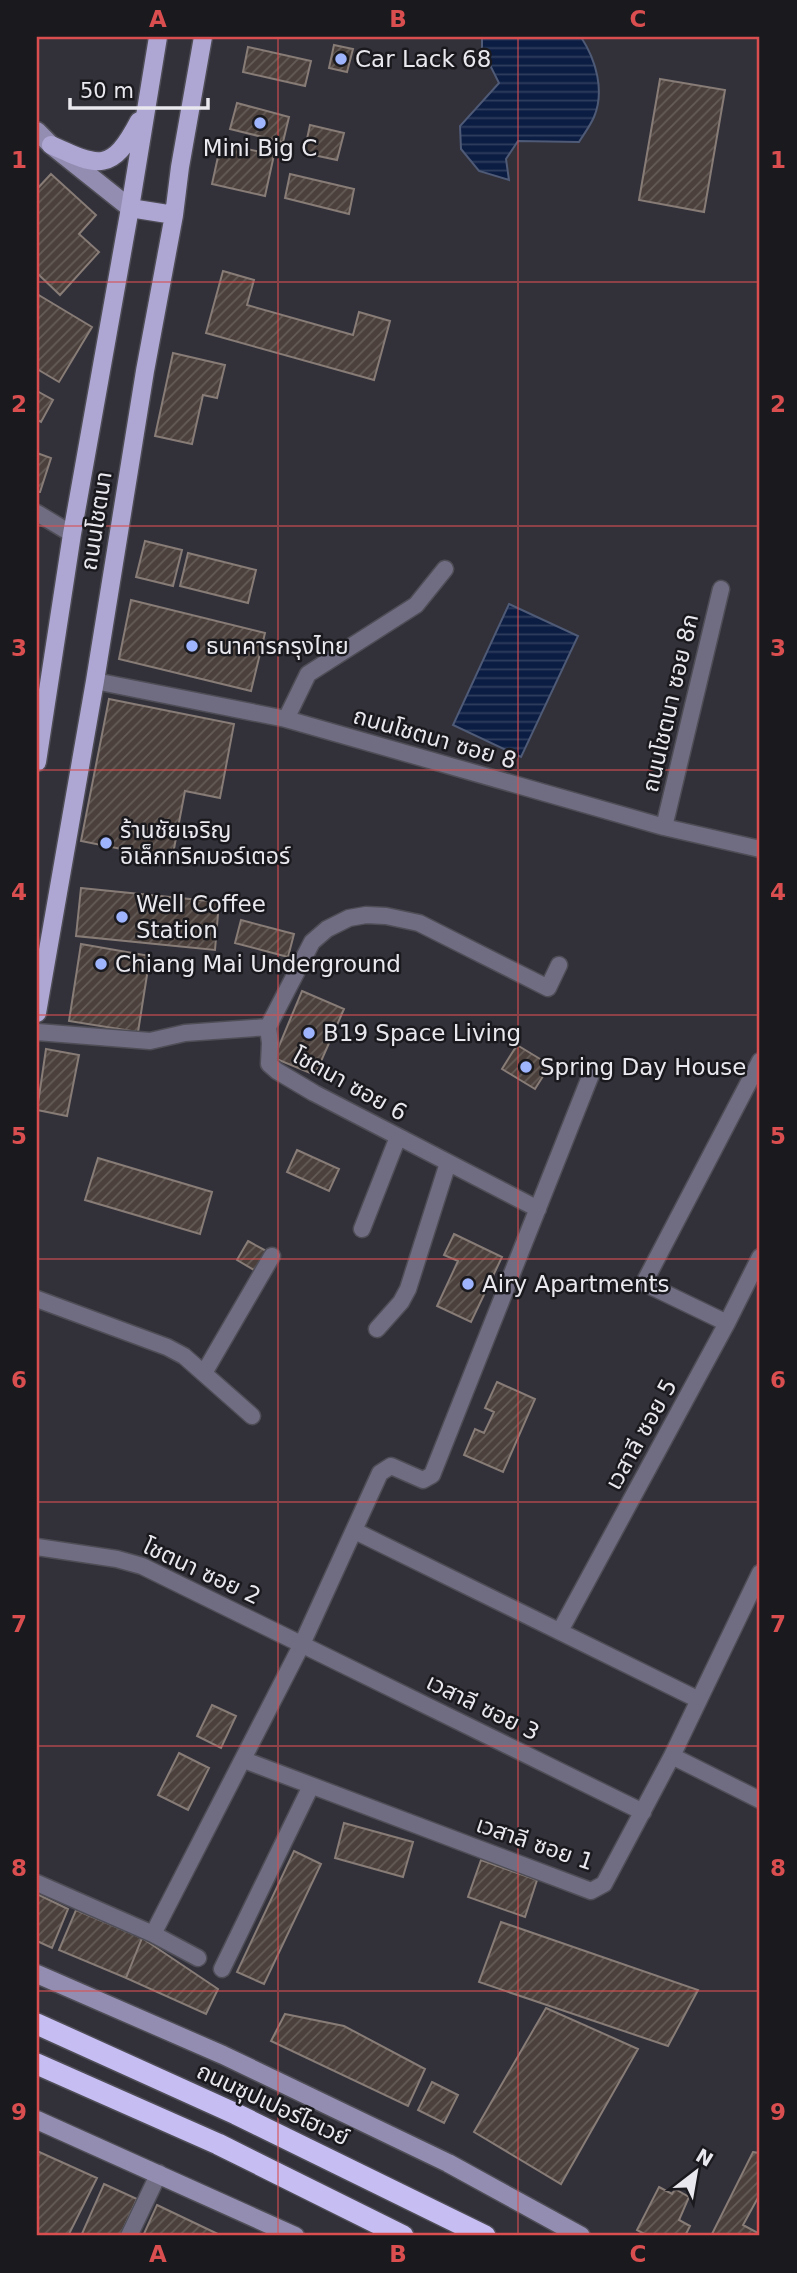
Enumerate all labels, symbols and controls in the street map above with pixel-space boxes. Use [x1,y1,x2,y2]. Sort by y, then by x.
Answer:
text: A [149,6,167,32]
text: B [389,6,407,32]
text: C [630,6,646,32]
place label: Car Lack 68 [355,46,491,72]
marker: Car Lack 68 [333,51,349,67]
scale bar [70,66,208,110]
text: 50 m [80,79,134,103]
marker: Mini Big C [252,115,268,131]
place label: Mini Big C [203,135,317,161]
text: 1 [11,147,27,173]
text: 1 [770,147,786,173]
text: 2 [11,391,27,417]
text: 2 [770,391,786,417]
street label: ถนนโชตนา [75,470,117,572]
street label: ถนนโชตนา ซอย 8ก [637,611,703,795]
place label: ธนาคารกรุงไทย [206,633,349,660]
text: 3 [11,635,27,661]
text: 3 [770,635,786,661]
marker: ธนาคารกรุงไทย [184,638,200,654]
street label: ถนนโชตนา ซอย 8 [350,702,520,774]
place label: ร้านชัยเจริญ อิเล็กทริคมอร์เตอร์ [120,817,291,869]
marker: ร้านชัยเจริญ อิเล็กทริคมอร์เตอร์ [98,835,114,851]
text: 4 [11,879,27,905]
text: 4 [770,879,786,905]
place label: Well Coffee Station [136,891,266,943]
marker: Well Coffee Station [114,909,130,925]
place label: Chiang Mai Underground [115,951,401,977]
marker: Chiang Mai Underground [93,956,109,972]
place label: B19 Space Living [323,1020,521,1046]
marker: B19 Space Living [301,1025,317,1041]
street label: โชตนา ซอย 6 [288,1042,412,1126]
place label: Spring Day House [540,1054,746,1080]
marker: Spring Day House [518,1059,534,1075]
text: 5 [11,1123,27,1149]
text: 5 [770,1123,786,1149]
place label: Airy Apartments [482,1271,670,1297]
marker: Airy Apartments [460,1276,476,1292]
text: 6 [11,1367,27,1393]
text: 6 [770,1367,786,1393]
street label: เวสาลี ซอย 5 [600,1374,682,1494]
street label: โชตนา ซอย 2 [139,1533,265,1609]
text: 7 [11,1611,27,1637]
text: 7 [770,1611,786,1637]
street label: เวสาลี ซอย 3 [422,1668,544,1746]
street label: เวสาลี ซอย 1 [473,1811,597,1875]
text: 8 [11,1855,27,1881]
text: 8 [770,1855,786,1881]
street label: ถนนซุปเปอร์ไฮเวย์ [192,2057,353,2152]
text: 9 [11,2099,27,2125]
text: 9 [770,2099,786,2125]
north arrow [660,2136,730,2206]
text: N [692,2144,717,2171]
text: A [149,2241,167,2267]
text: B [389,2241,407,2267]
text: C [630,2241,646,2267]

